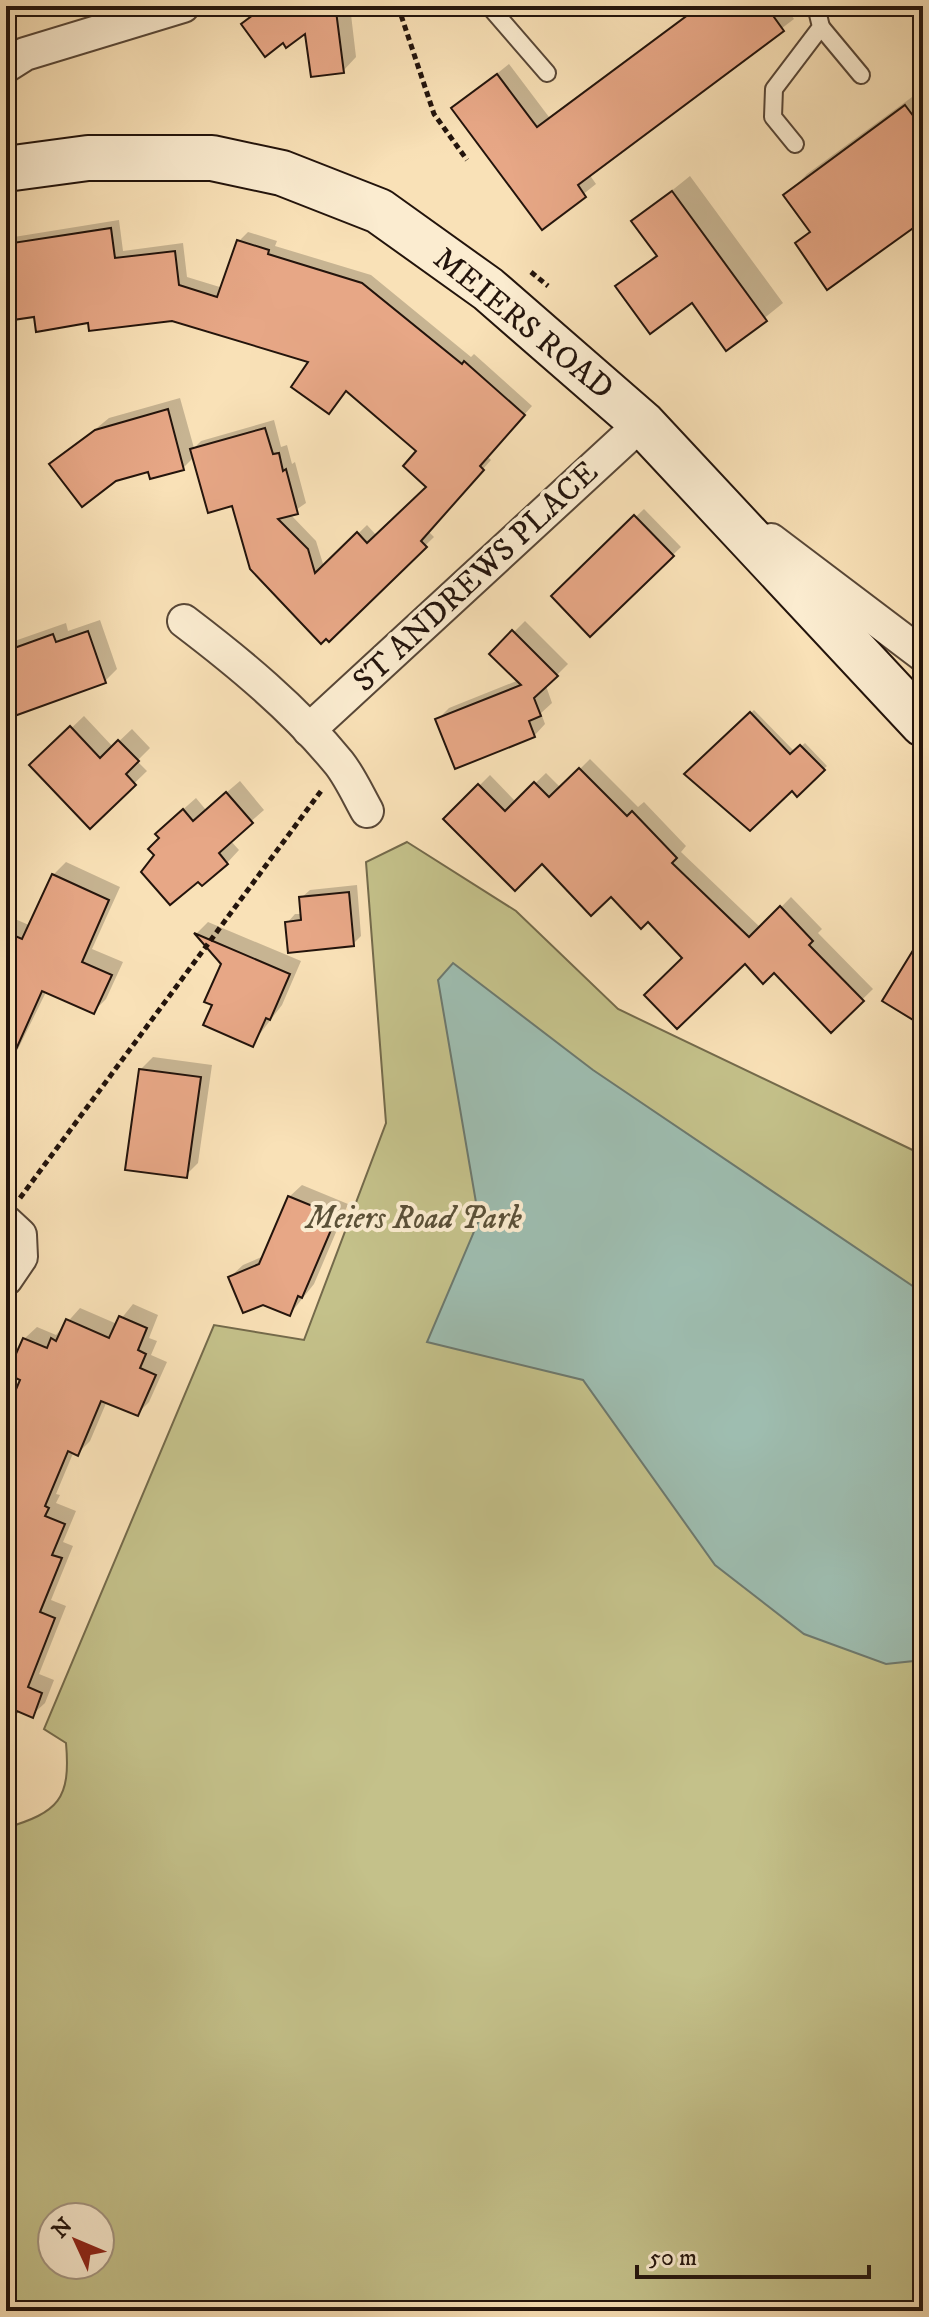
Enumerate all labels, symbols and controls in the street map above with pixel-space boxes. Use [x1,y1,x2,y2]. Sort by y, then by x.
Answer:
street label: MEIERS ROAD [425,239,621,409]
street label: ST ANDREWS PLACE [345,453,607,701]
park label: Meiers Road Park [304,1199,522,1239]
north arrow [36,2201,116,2281]
text: N [47,2212,79,2244]
scale bar [637,2229,869,2279]
text: 50 m [649,2243,697,2273]

